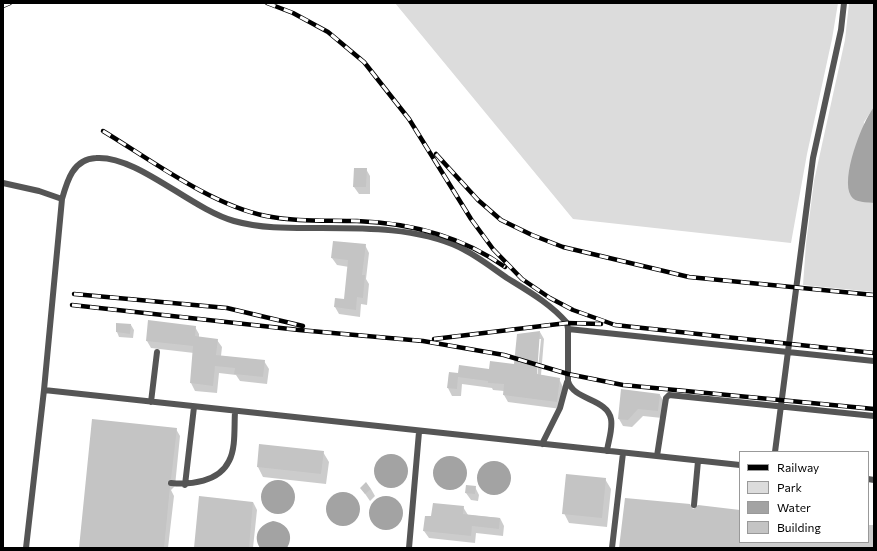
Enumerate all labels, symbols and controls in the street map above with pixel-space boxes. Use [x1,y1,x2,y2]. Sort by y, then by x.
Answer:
legend [739,451,869,543]
text: Railway [777,460,819,474]
text: Park [777,480,802,494]
text: Water [777,500,811,514]
text: Building [777,520,821,534]

